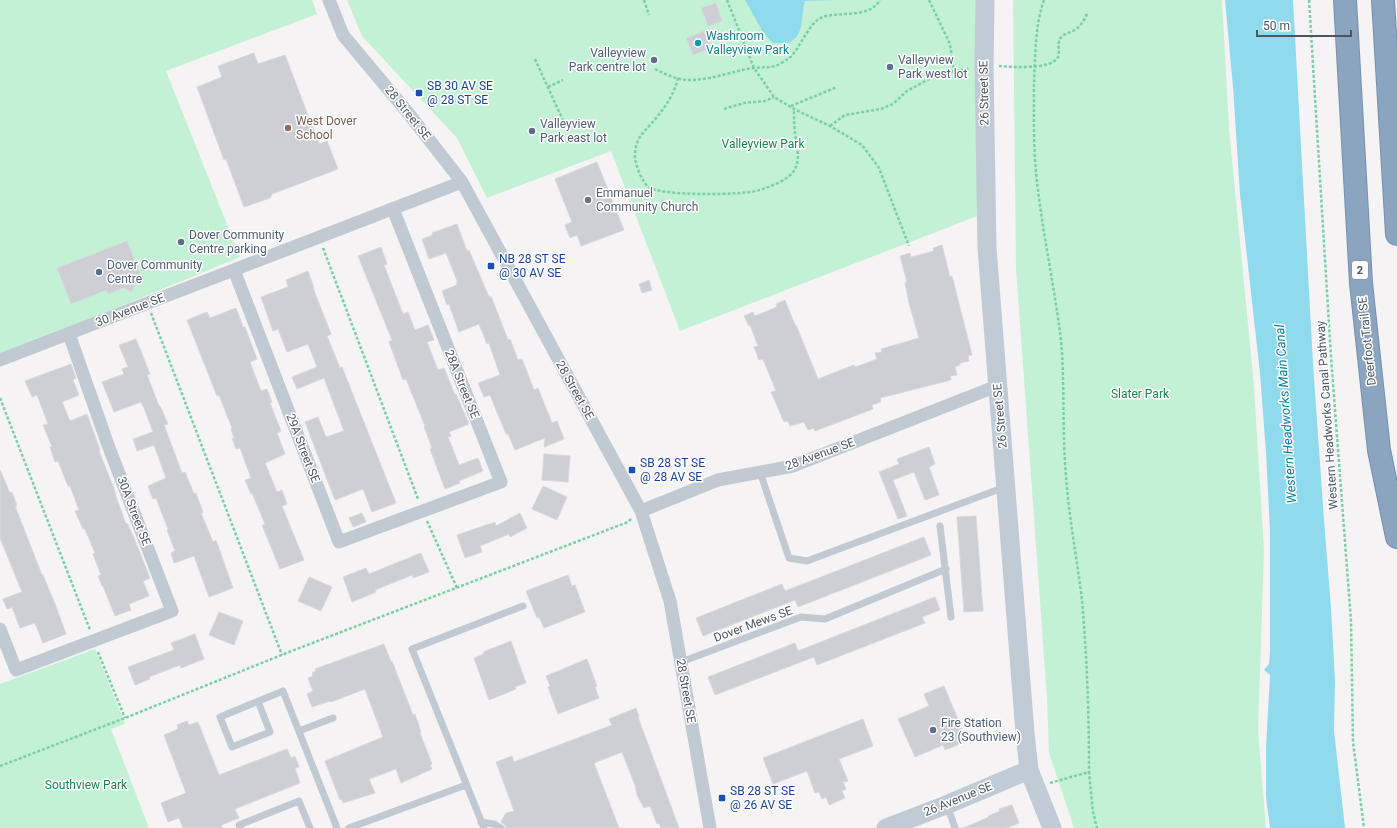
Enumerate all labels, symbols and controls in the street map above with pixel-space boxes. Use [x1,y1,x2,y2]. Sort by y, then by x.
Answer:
scale bar [1257,12,1351,38]
text: 50 m [1263,19,1290,33]
place label: Washroom Valleyview Park [706,29,790,57]
marker: Washroom Valleyview Park [693,38,703,48]
place label: Valleyview Park centre lot [569,46,646,74]
place label: Valleyview Park west lot [898,53,967,81]
marker: Valleyview Park centre lot [649,55,659,65]
street label: 26 Street SE [976,60,992,126]
marker: Valleyview Park west lot [885,62,895,72]
place label: SB 30 AV SE @ 28 ST SE [427,79,493,107]
street label: 28 Street SE [382,83,434,143]
marker: SB 30 AV SE @ 28 ST SE [414,88,424,98]
place label: West Dover School [296,114,357,142]
place label: Valleyview Park east lot [540,117,607,145]
marker: West Dover School [283,123,293,133]
marker: Valleyview Park east lot [527,126,537,136]
park label: Valleyview Park [722,137,805,151]
place label: Emmanuel Community Church [596,186,698,214]
marker: Emmanuel Community Church [583,195,593,205]
place label: Dover Community Centre parking [189,228,285,256]
marker: Dover Community Centre parking [176,237,186,247]
place label: NB 28 ST SE @ 30 AV SE [499,252,566,280]
place label: Dover Community Centre [107,258,203,286]
marker: NB 28 ST SE @ 30 AV SE [486,261,496,271]
road number: 2 [1352,261,1368,279]
marker: Dover Community Centre [94,267,104,277]
street label: 30 Avenue SE [94,290,167,330]
street label: Deerfoot Trail SE [1355,296,1379,386]
street label: Western Headworks Canal Pathway [1313,320,1341,510]
water label: Western Headworks Main Canal [1272,323,1299,504]
street label: 28A Street SE [442,348,482,421]
street label: 28 Street SE [553,358,597,422]
street label: 26 Street SE [990,383,1010,449]
park label: Slater Park [1111,387,1170,401]
street label: 29A Street SE [283,411,323,485]
street label: 28 Avenue SE [783,435,857,473]
place label: SB 28 ST SE @ 28 AV SE [640,456,705,484]
marker: SB 28 ST SE @ 28 AV SE [627,465,637,475]
street label: 30A Street SE [114,474,154,548]
street label: Dover Mews SE [712,603,794,645]
street label: 28 Street SE [673,658,699,724]
place label: Fire Station 23 (Southview) [941,716,1021,744]
marker: Fire Station 23 (Southview) [928,725,938,735]
park label: Southview Park [45,778,128,792]
street label: 26 Avenue SE [922,779,994,819]
place label: SB 28 ST SE @ 26 AV SE [730,784,795,812]
marker: SB 28 ST SE @ 26 AV SE [717,793,727,803]

